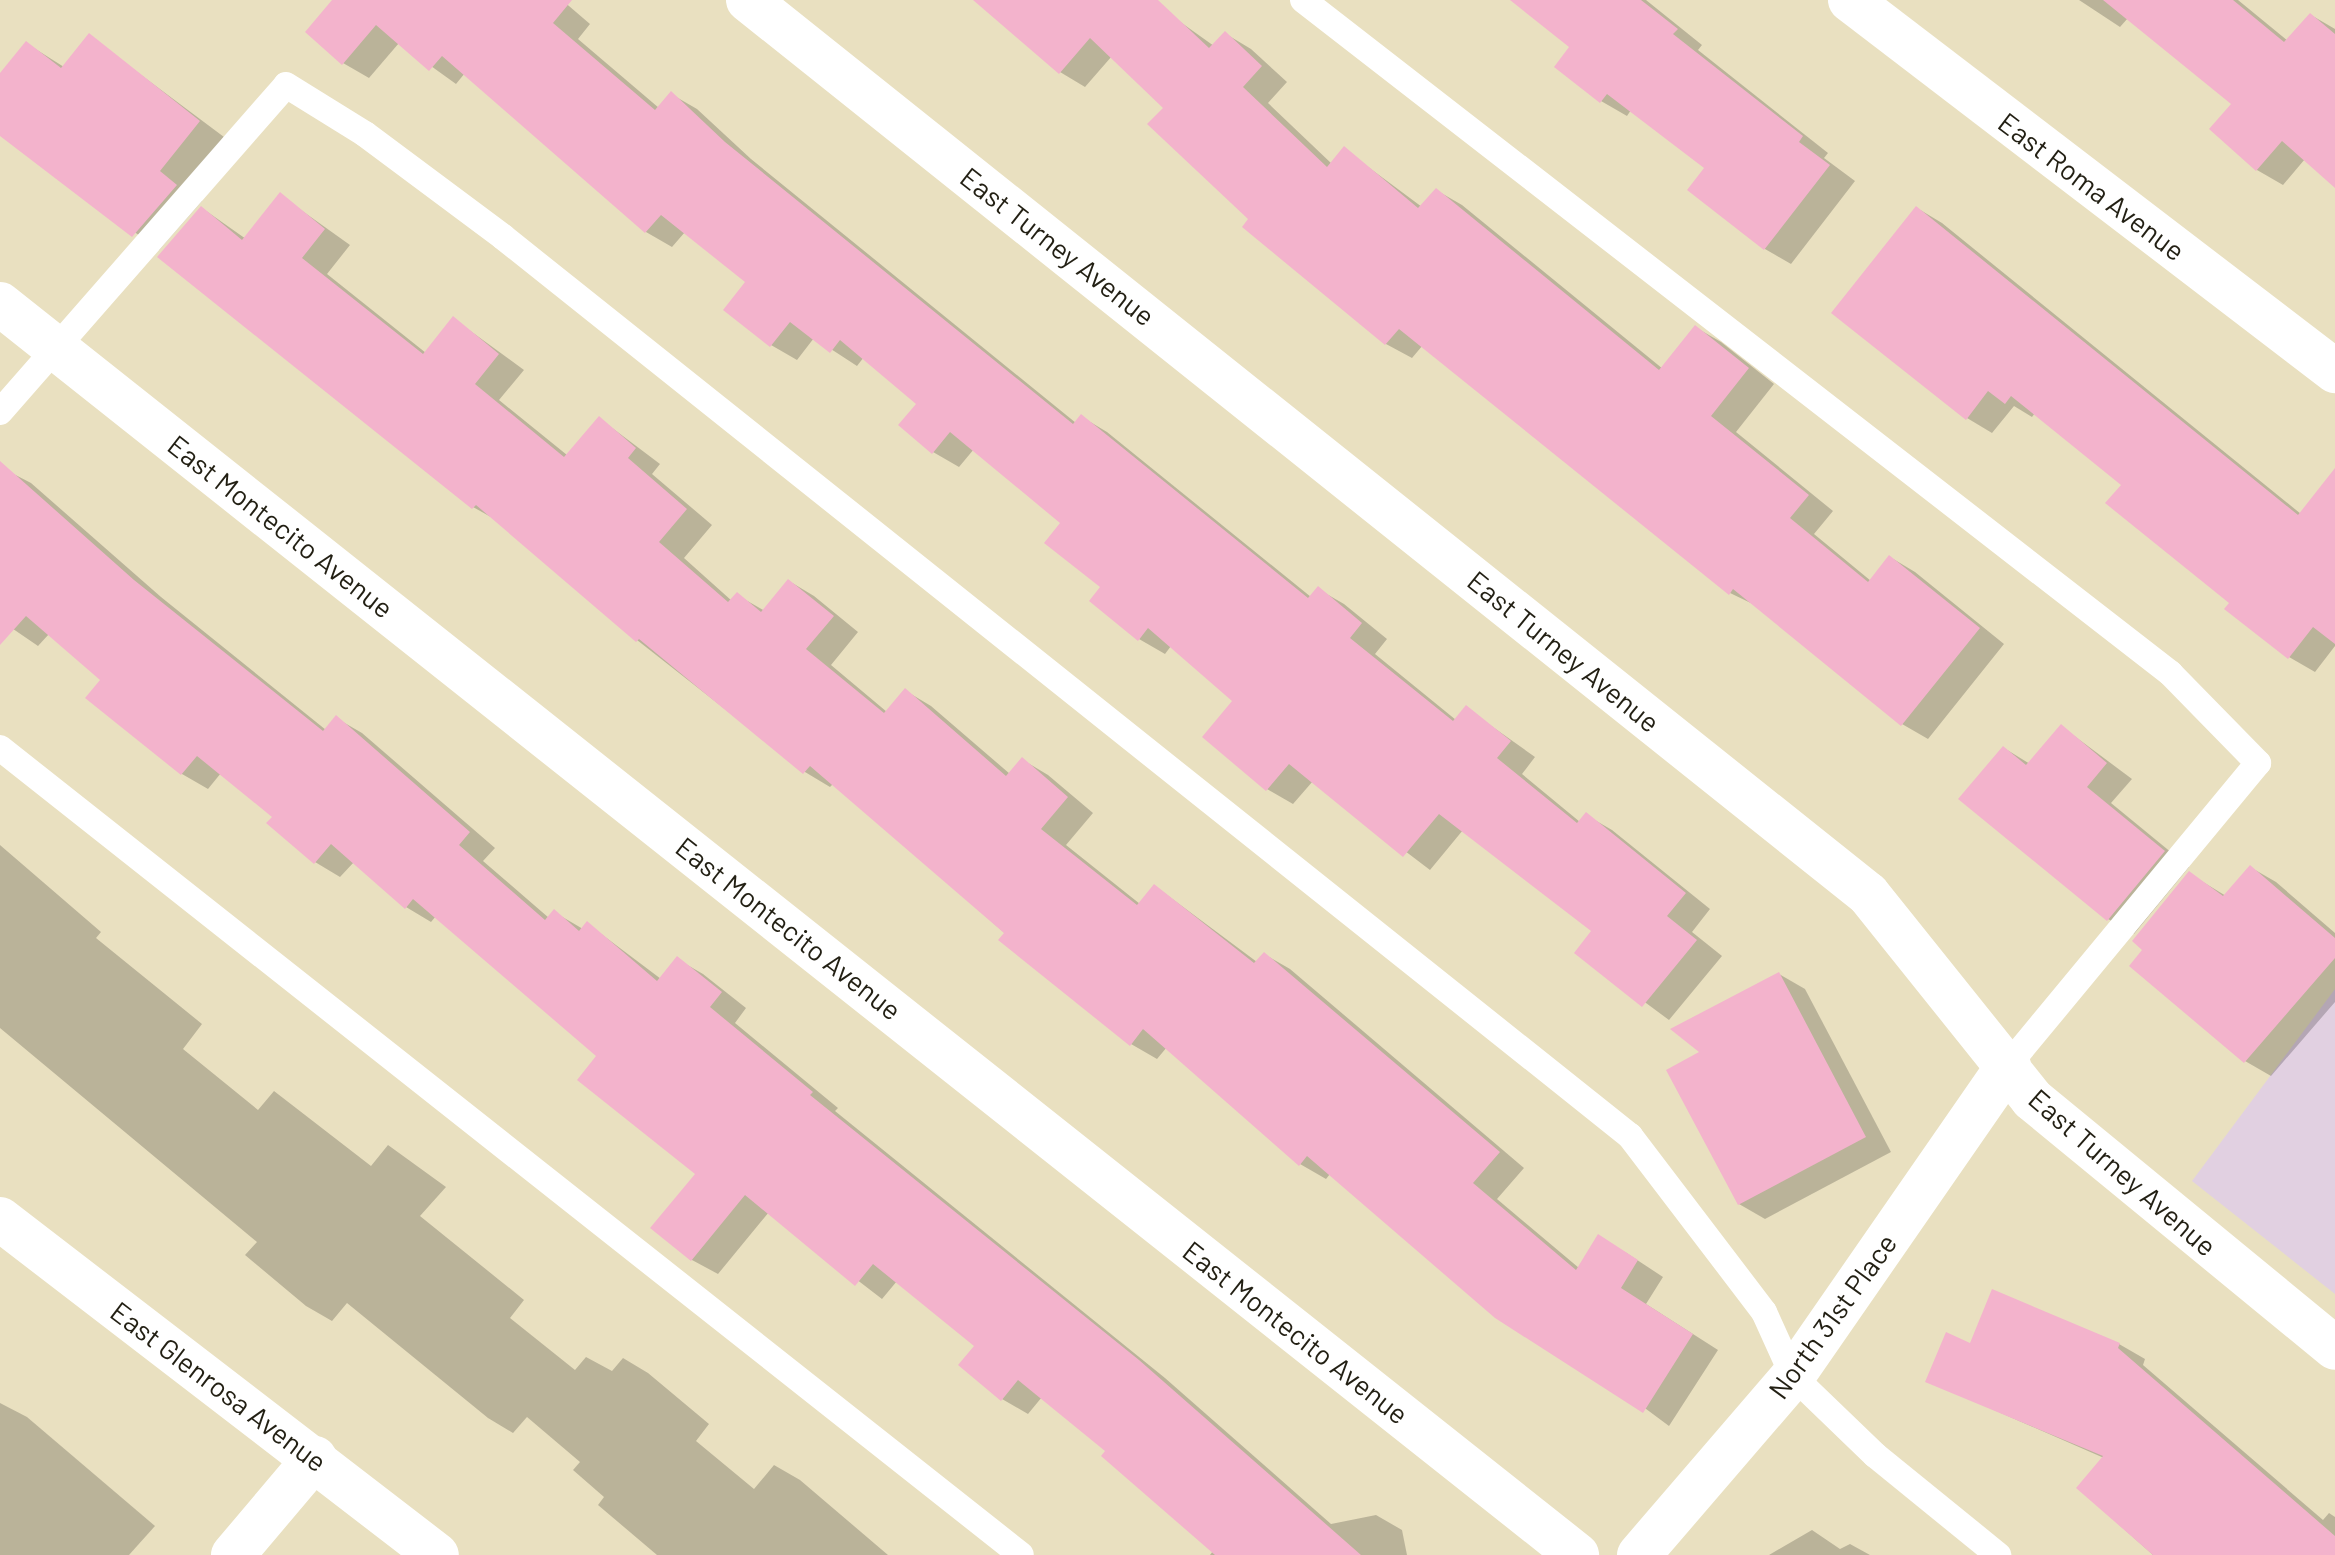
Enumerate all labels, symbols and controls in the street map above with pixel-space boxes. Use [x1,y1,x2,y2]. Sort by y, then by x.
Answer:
street label: East Roma Avenue [1992,105,2192,267]
street label: East Turney Avenue [954,160,1162,332]
street label: East Montecito Avenue [162,428,400,624]
street label: East Turney Avenue [1461,563,1667,739]
street label: East Montecito Avenue [670,830,908,1026]
street label: East Turney Avenue [2022,1081,2224,1263]
street label: North 31st Place [1761,1227,1903,1405]
street label: East Montecito Avenue [1177,1234,1415,1430]
street label: East Glenrosa Avenue [104,1294,334,1478]

